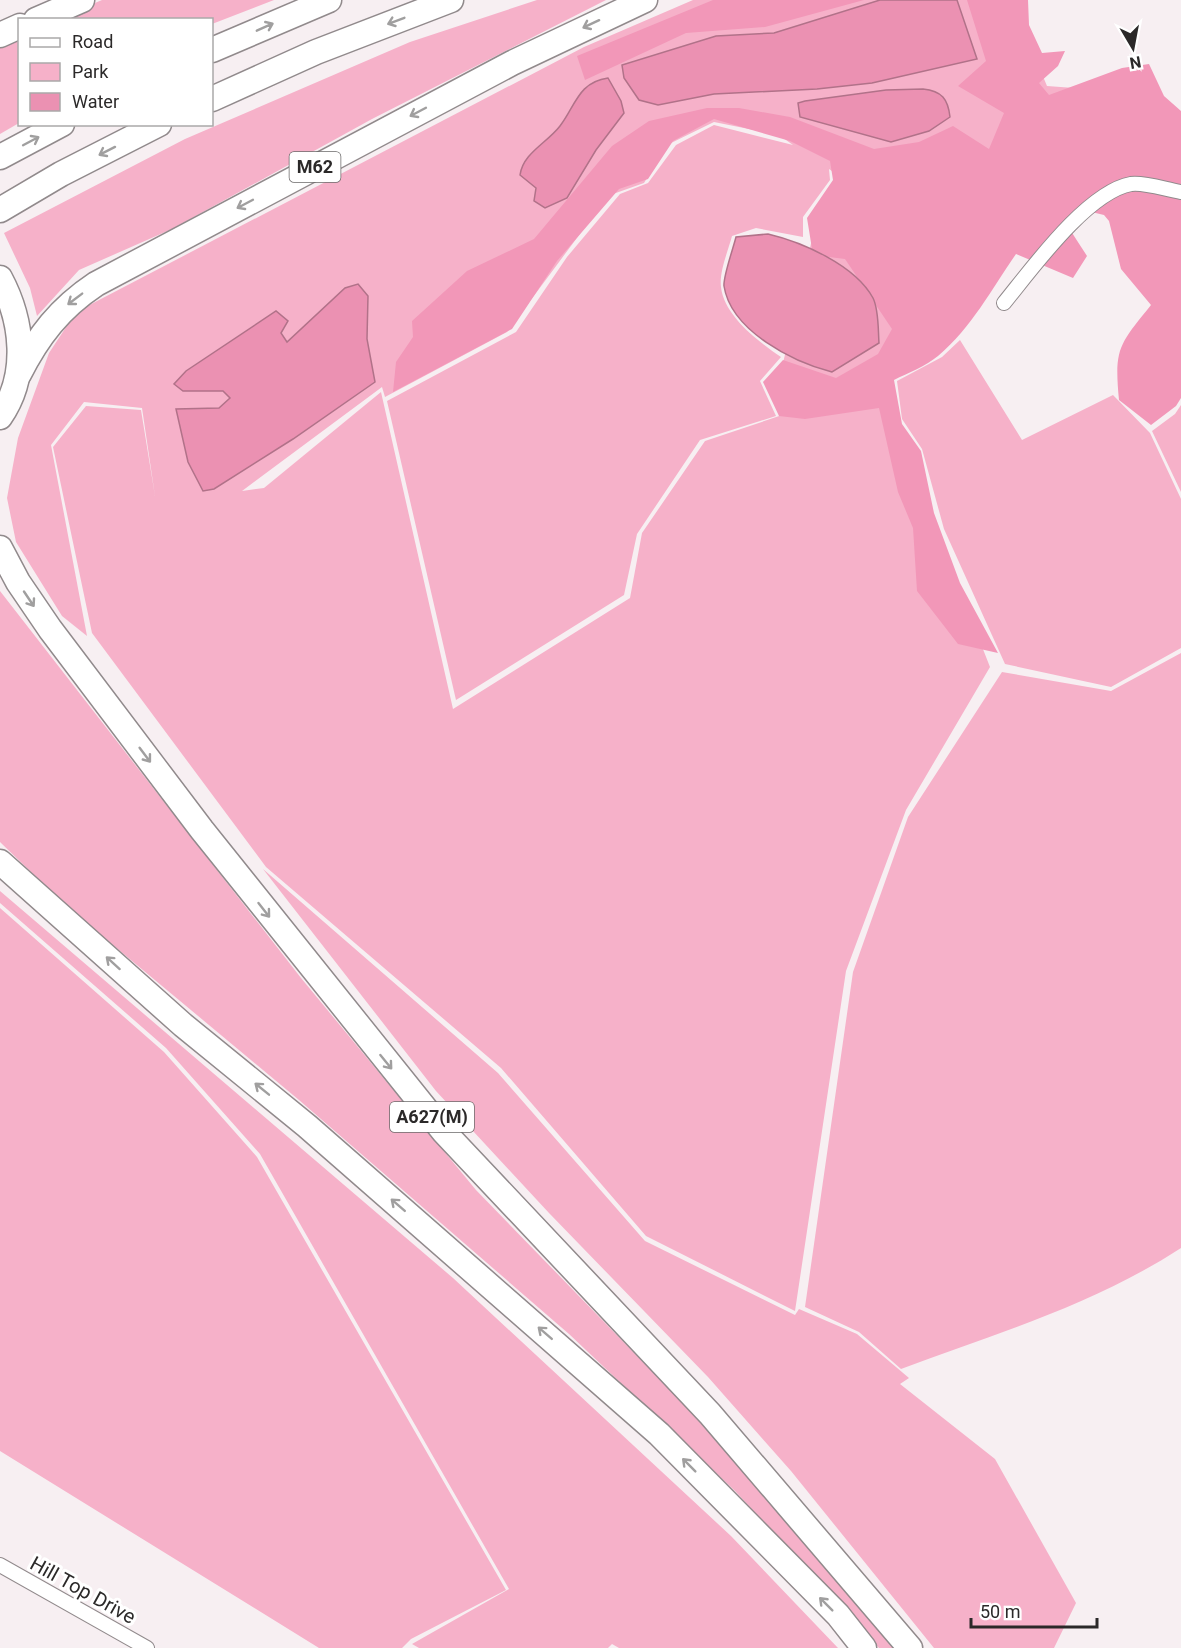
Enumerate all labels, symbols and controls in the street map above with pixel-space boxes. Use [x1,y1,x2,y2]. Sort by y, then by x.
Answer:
one-way arrow [388,16,406,27]
legend [18,18,213,126]
one-way arrow [583,18,601,30]
north arrow [1103,18,1163,78]
one-way arrow [255,21,274,32]
text: Road [72,31,113,52]
text: N [1128,52,1143,73]
text: Park [72,61,109,82]
text: Water [72,91,119,112]
one-way arrow [409,107,427,118]
one-way arrow [22,135,39,147]
one-way arrow [99,145,116,157]
road number: M62 [290,152,340,182]
one-way arrow [237,199,255,210]
one-way arrow [68,292,84,305]
one-way arrow [23,590,35,607]
one-way arrow [139,747,152,763]
one-way arrow [258,902,271,918]
one-way arrow [106,956,121,970]
one-way arrow [380,1054,393,1070]
one-way arrow [254,1083,270,1096]
road number: A627(M) [390,1102,474,1132]
one-way arrow [391,1198,406,1212]
one-way arrow [538,1326,553,1340]
one-way arrow [682,1457,696,1472]
street label: Hill Top Drive [26,1551,140,1629]
scale bar [971,1591,1097,1629]
one-way arrow [819,1596,833,1611]
text: 50 m [980,1601,1020,1622]

